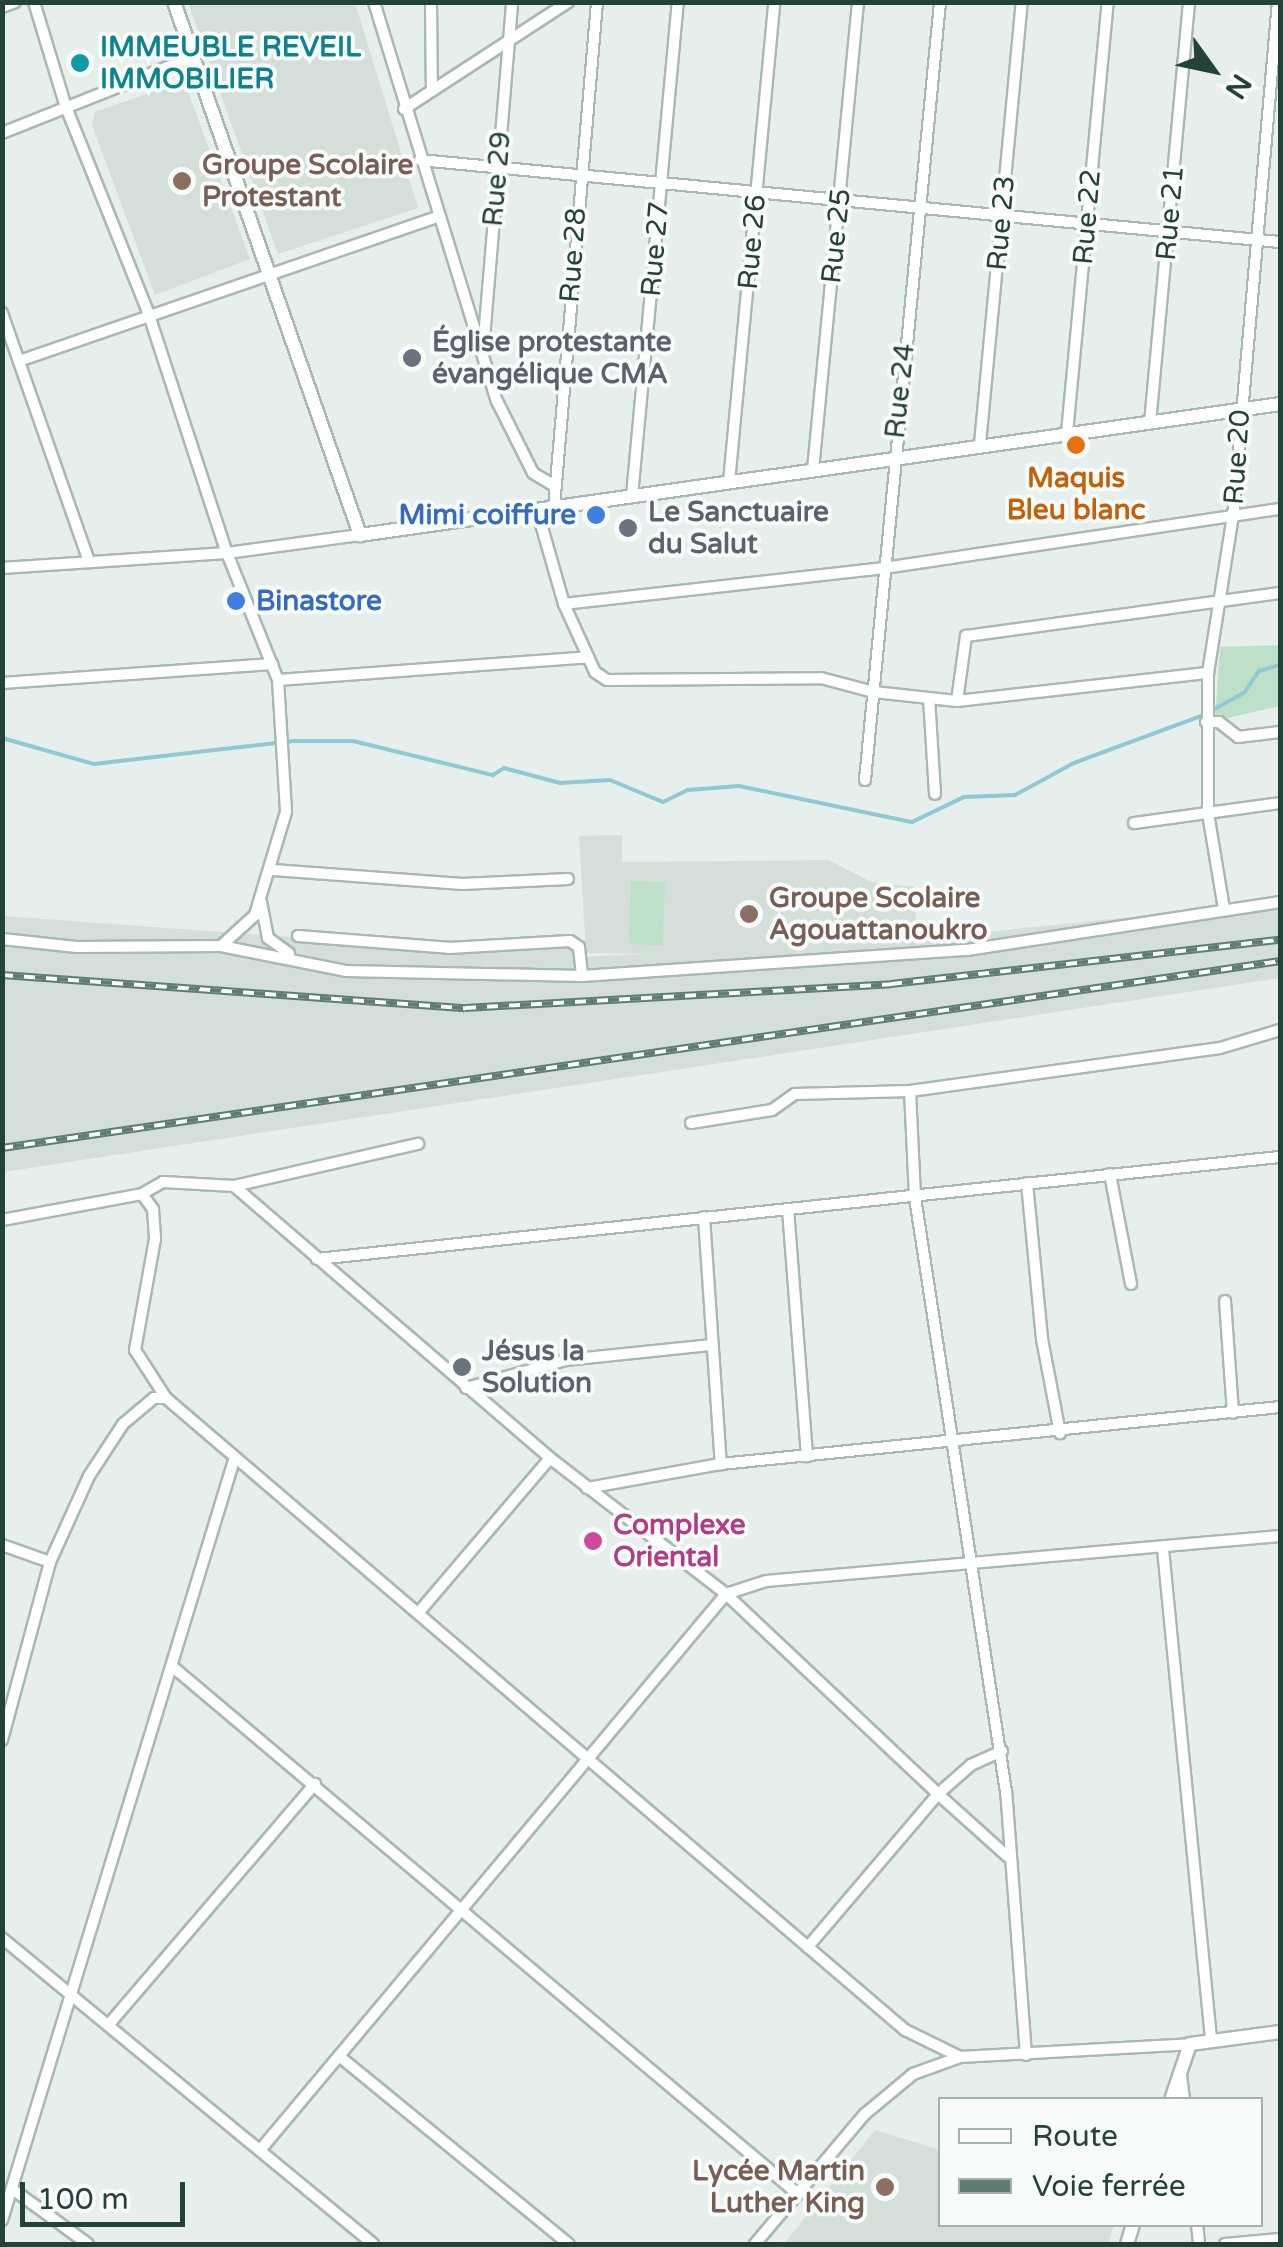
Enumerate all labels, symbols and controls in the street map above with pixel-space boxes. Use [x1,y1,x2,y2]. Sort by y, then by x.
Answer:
north arrow [1163,20,1263,120]
place label: IMMEUBLE REVEIL IMMOBILIER [100,30,361,96]
marker: IMMEUBLE REVEIL IMMOBILIER [69,52,91,74]
text: N [1218,68,1259,105]
street label: Rue 29 [476,130,518,228]
place label: Groupe Scolaire Protestant [202,148,413,214]
street label: Rue 21 [1149,164,1191,262]
street label: Rue 22 [1066,168,1108,266]
marker: Groupe Scolaire Protestant [171,170,193,192]
street label: Rue 23 [980,174,1022,272]
street label: Rue 25 [814,187,858,285]
street label: Rue 26 [731,193,773,291]
street label: Rue 27 [634,200,676,298]
street label: Rue 28 [553,206,593,304]
place label: Église protestante évangélique CMA [432,325,672,391]
street label: Rue 24 [878,342,922,440]
marker: Église protestante évangélique CMA [401,347,423,369]
street label: Rue 20 [1217,408,1257,506]
marker: Maquis Bleu blanc [1065,434,1087,456]
place label: Maquis Bleu blanc [1007,461,1145,527]
place label: Le Sanctuaire du Salut [648,495,829,561]
place label: Mimi coiffure [399,498,576,532]
marker: Mimi coiffure [585,504,607,526]
marker: Le Sanctuaire du Salut [617,517,639,539]
place label: Binastore [256,584,382,618]
marker: Binastore [225,590,247,612]
place label: Groupe Scolaire Agouattanoukro [769,881,988,947]
marker: Groupe Scolaire Agouattanoukro [738,903,760,925]
place label: Jésus la Solution [482,1334,592,1400]
marker: Jésus la Solution [451,1356,473,1378]
place label: Complexe Oriental [613,1508,746,1574]
marker: Complexe Oriental [582,1530,604,1552]
legend [938,2097,1263,2227]
text: Route [1032,2118,1118,2155]
place label: Lycée Martin Luther King [692,2154,865,2220]
scale bar [25,2162,190,2224]
text: Voie ferrée [1032,2168,1186,2205]
marker: Lycée Martin Luther King [874,2176,896,2198]
text: 100 m [37,2181,129,2218]

